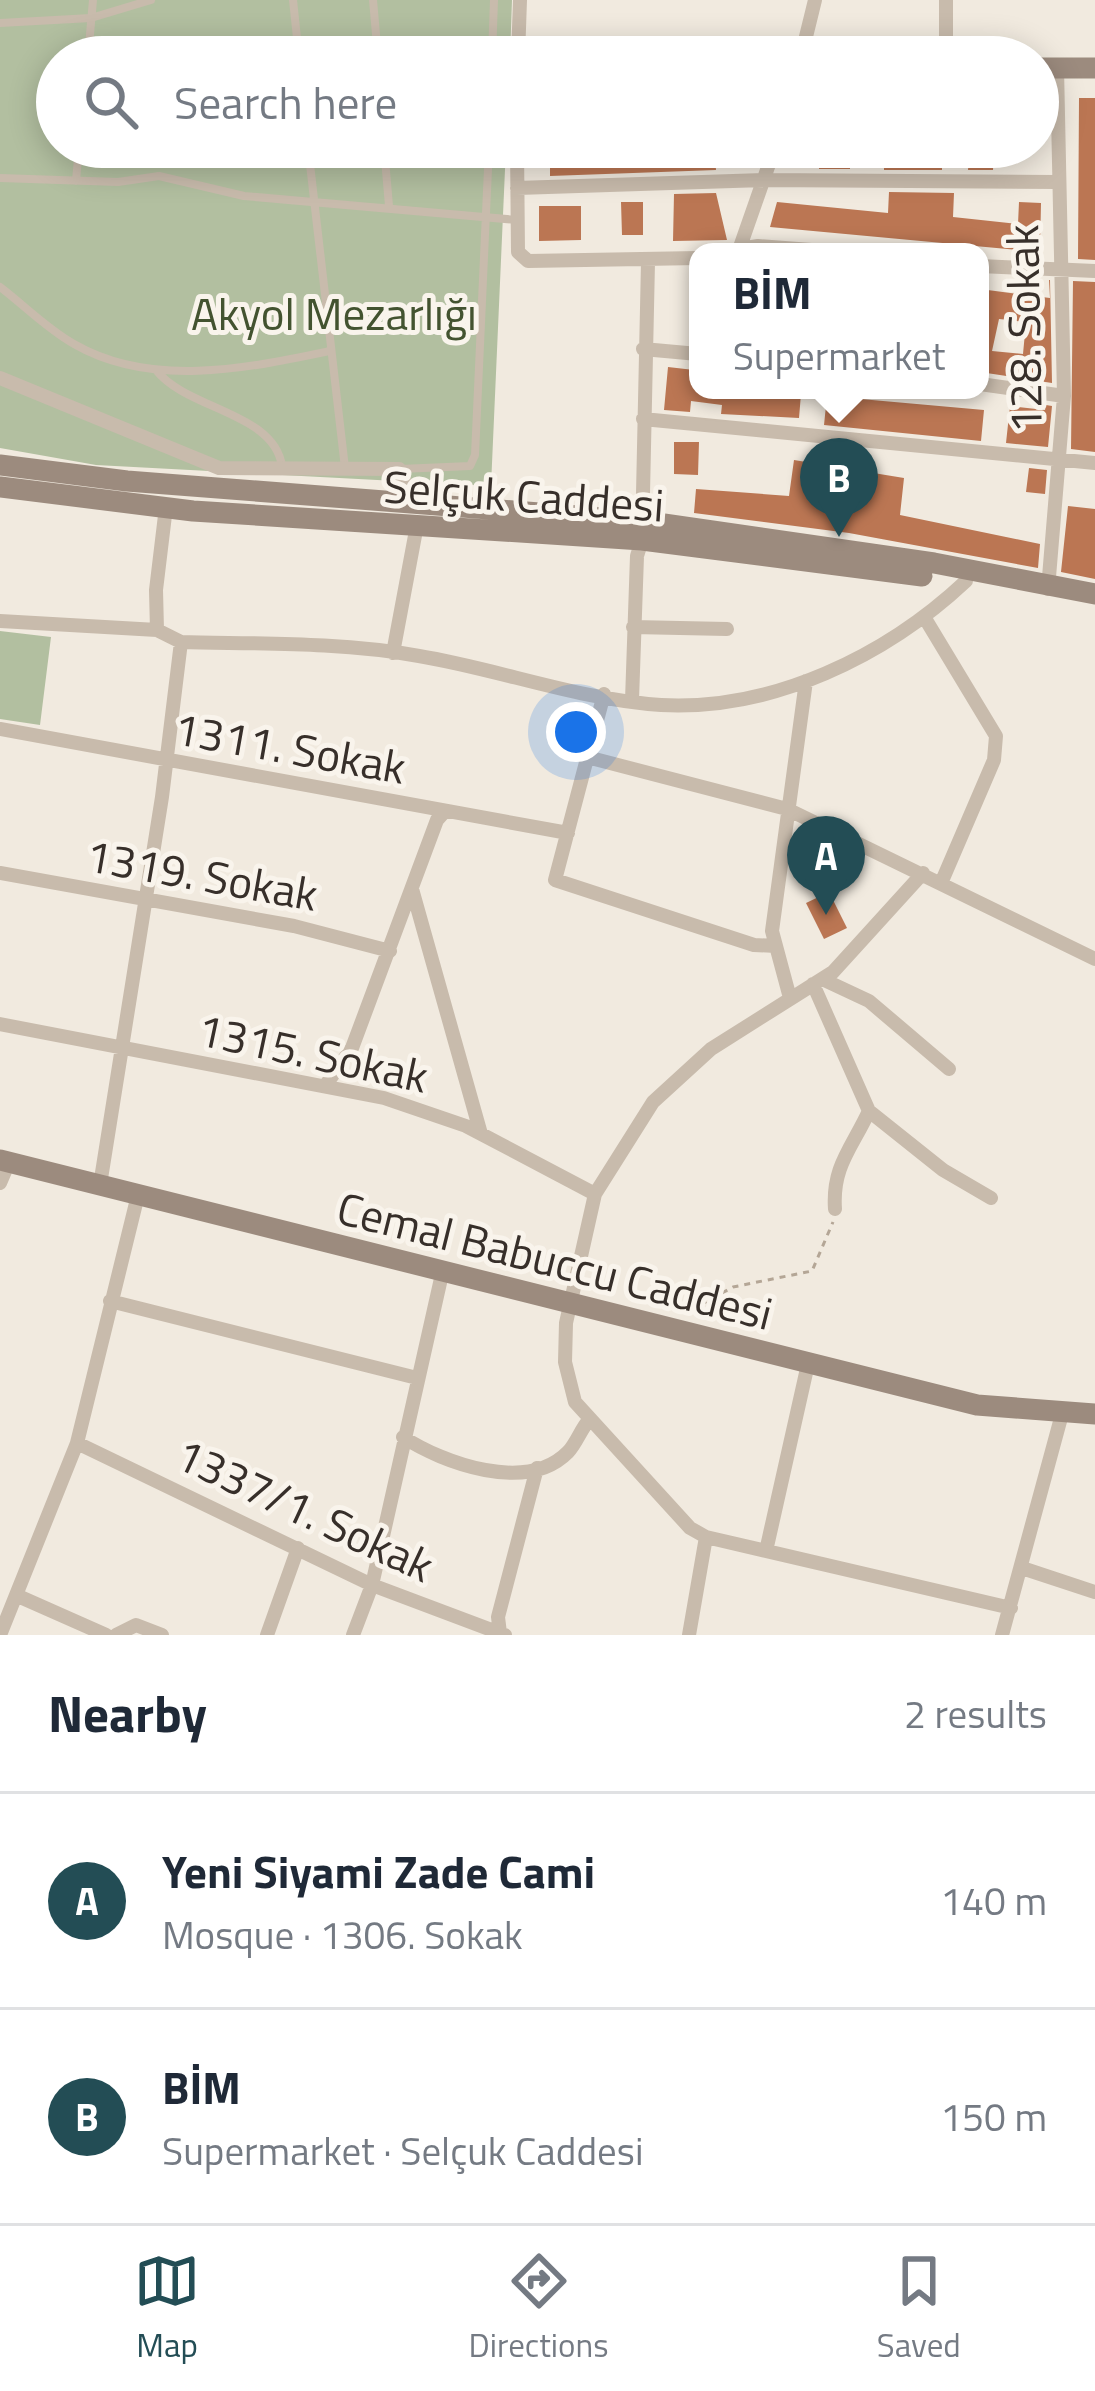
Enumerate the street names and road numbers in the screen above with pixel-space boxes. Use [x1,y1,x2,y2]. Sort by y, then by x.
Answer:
street label: 128. Sokak [987,224,1059,434]
street label: Selçuk Caddesi [382,451,666,539]
street label: 1311. Sokak [169,693,411,801]
street label: 1319. Sokak [81,820,323,928]
street label: 1315. Sokak [191,994,435,1110]
street label: Cemal Babuccu Caddesi [330,1173,780,1347]
street label: 1337/1. Sokak [165,1419,445,1599]

